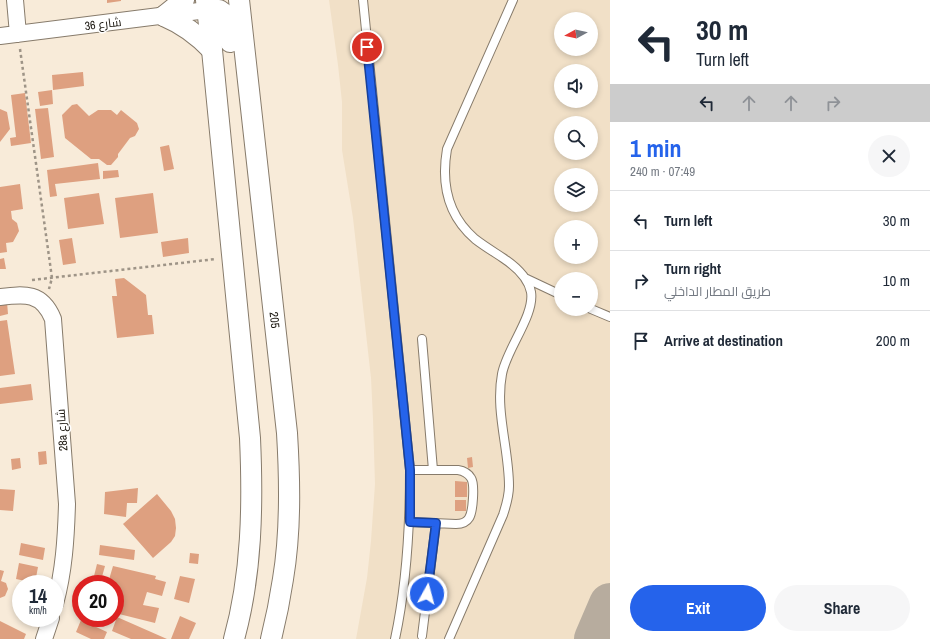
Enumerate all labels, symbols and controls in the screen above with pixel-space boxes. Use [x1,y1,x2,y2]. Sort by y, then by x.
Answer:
text: 30 m [696,11,748,49]
north arrow [554,12,598,56]
map controls [554,12,598,316]
street label: شارع 36 [84,14,122,34]
icon: left [630,16,682,68]
pin [350,30,384,64]
icon: arrive [356,36,378,58]
text: Turn left [696,47,749,72]
button: sound [554,64,598,108]
icon: left [696,92,718,114]
icon: ahead [738,92,760,114]
icon: ahead [780,92,802,114]
icon: right [822,92,844,114]
button: search [554,116,598,160]
text: 1 min [630,132,681,164]
button: close [868,135,910,177]
text: 240 m · 07:49 [630,163,695,180]
button: layers [554,168,598,212]
icon: left [630,210,652,232]
text: Turn left [664,210,712,231]
text: 30 m [883,210,910,231]
button: + [554,220,598,264]
text: Turn right [664,258,721,279]
icon: right [630,270,652,292]
text: 10 m [883,270,910,291]
button: − [554,272,598,316]
text: طريق المطار الداخلي [664,283,771,300]
street label: 205 [266,311,283,330]
icon: arrive [630,330,652,352]
text: Arrive at destination [664,330,783,351]
text: 200 m [876,330,910,351]
street label: 28a شارع [53,408,71,452]
position arrow [406,573,448,615]
speed limit sign: 20 [72,575,124,627]
text: 14 [29,582,47,609]
button: Exit [630,585,766,631]
button: Share [774,585,910,631]
text: km/h [29,604,47,617]

